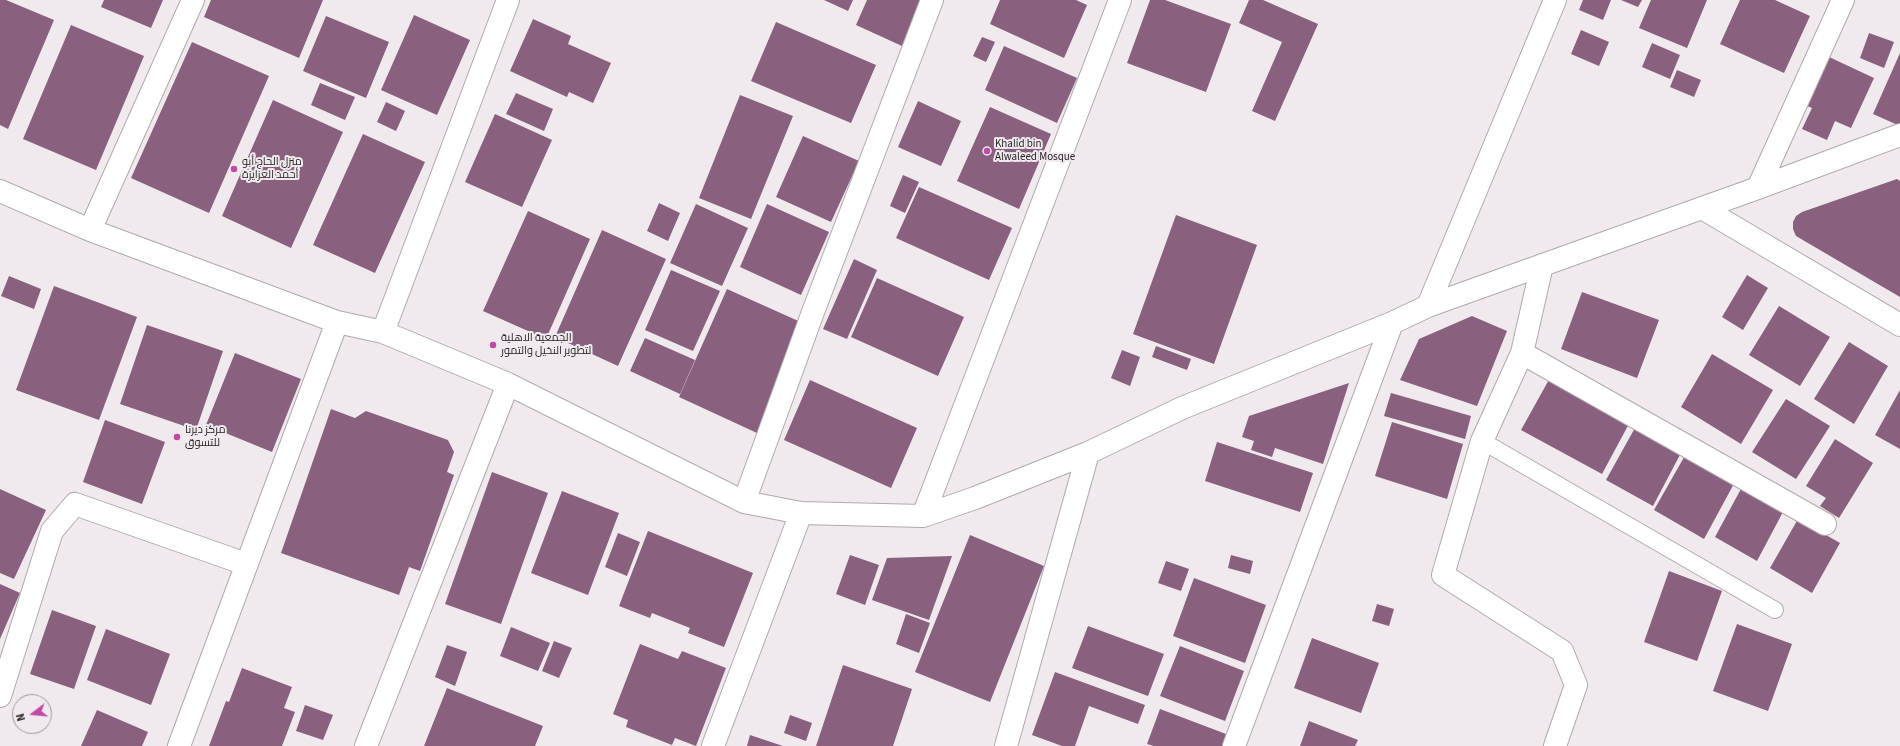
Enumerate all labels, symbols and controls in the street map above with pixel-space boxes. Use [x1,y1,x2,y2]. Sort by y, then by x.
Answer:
place label: Khalid bin Alwaleed Mosque [995,138,1075,164]
marker: Khalid bin Alwaleed Mosque [982,146,992,156]
place label: منزل الحاج أبو أحمد العزايزة [242,156,302,182]
marker: منزل الحاج أبو أحمد العزايزة [229,164,239,174]
place label: الجمعية الاهلية لتطوير النخيل والتمور [501,332,591,358]
marker: الجمعية الاهلية لتطوير النخيل والتمور [488,340,498,350]
place label: مركز ديرنا للتسوق [185,424,225,450]
marker: مركز ديرنا للتسوق [172,432,182,442]
north arrow [12,694,52,734]
text: N [13,712,29,723]

